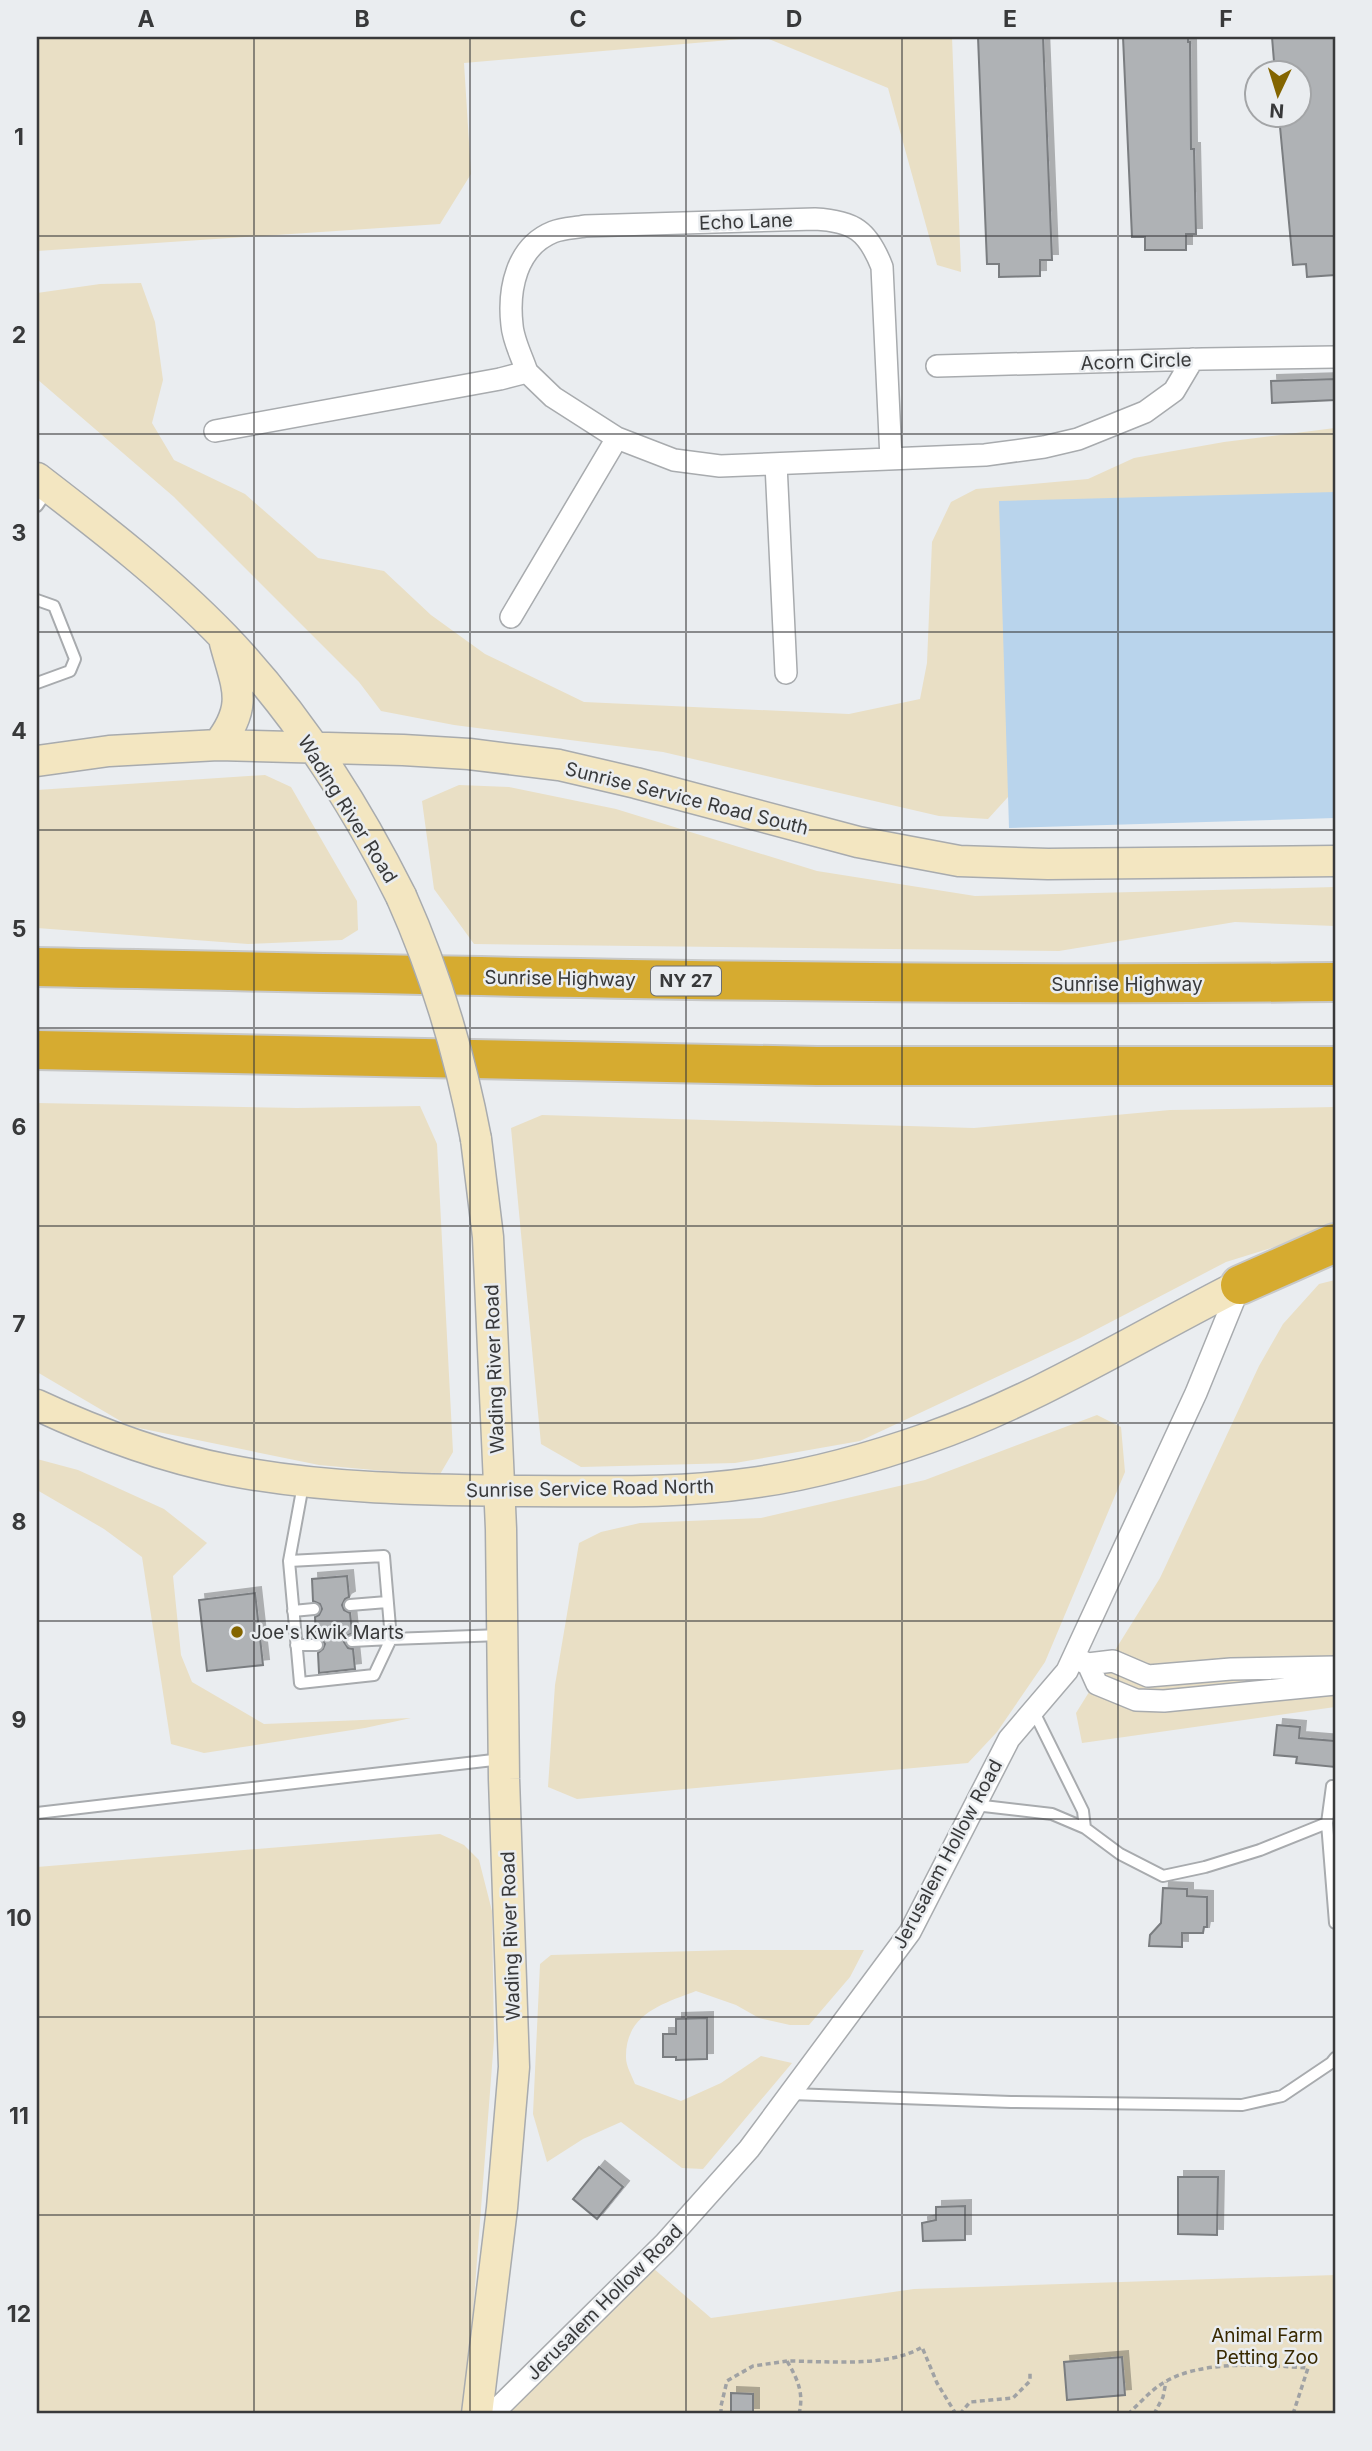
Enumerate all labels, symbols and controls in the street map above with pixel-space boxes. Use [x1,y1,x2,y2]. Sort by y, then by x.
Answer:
text: A [137,5,155,33]
text: B [354,5,370,33]
text: C [569,5,587,33]
text: D [786,5,802,33]
text: E [1003,5,1017,33]
text: F [1219,5,1233,33]
north arrow [1242,60,1312,130]
text: N [1269,98,1285,122]
text: 1 [14,123,24,151]
street label: Echo Lane [699,208,793,235]
text: 2 [12,321,26,349]
street label: Acorn Circle [1080,348,1192,375]
text: 3 [12,519,26,547]
text: 4 [11,717,27,745]
street label: Wading River Road [293,731,402,887]
street label: Sunrise Service Road South [563,757,811,840]
text: 5 [12,915,26,943]
street label: Sunrise Highway [484,966,636,991]
road number: NY 27 [651,966,721,996]
street label: Sunrise Highway [1051,973,1203,996]
text: 6 [12,1113,26,1141]
street label: Wading River Road [480,1284,509,1454]
text: 7 [12,1310,26,1338]
street label: Sunrise Service Road North [466,1475,714,1502]
text: 8 [12,1508,26,1536]
place label: Joe's Kwik Marts [251,1621,404,1644]
marker: Joe's Kwik Marts [229,1624,245,1640]
text: 9 [12,1706,26,1734]
street label: Jerusalem Hollow Road [888,1756,1007,1953]
street label: Wading River Road [496,1851,525,2021]
text: 10 [6,1904,32,1932]
text: 11 [9,2102,29,2130]
street label: Jerusalem Hollow Road [522,2220,687,2385]
text: 12 [7,2300,31,2328]
park label: Animal Farm Petting Zoo [1211,2324,1323,2369]

